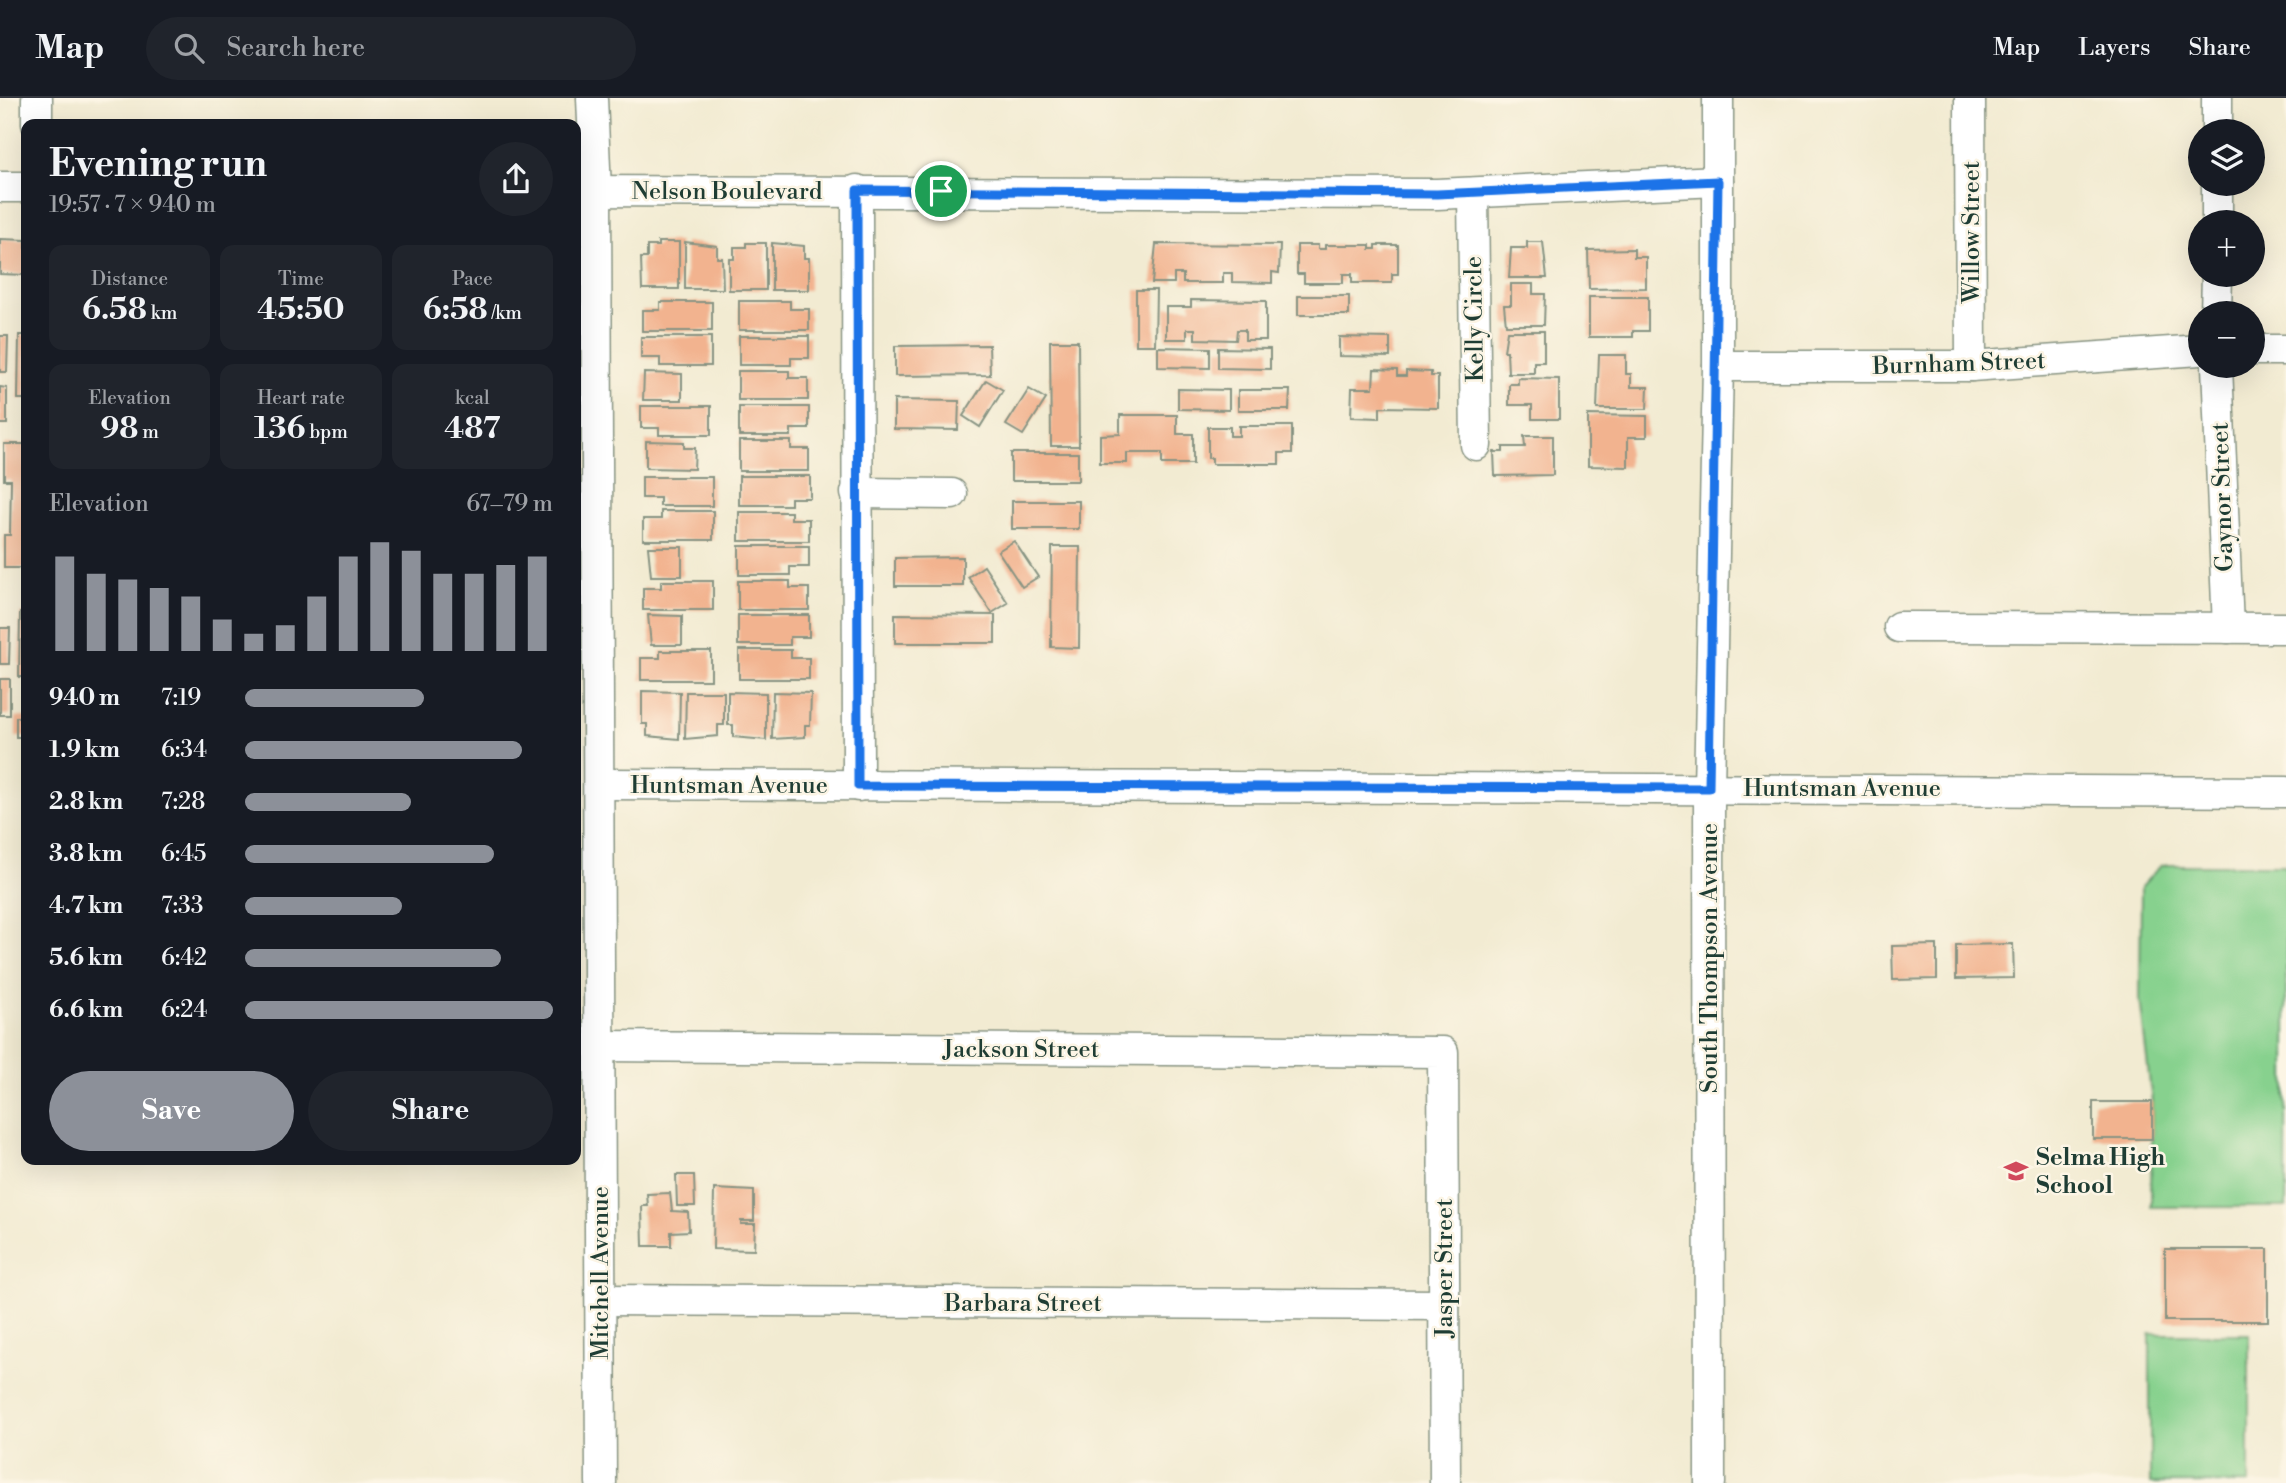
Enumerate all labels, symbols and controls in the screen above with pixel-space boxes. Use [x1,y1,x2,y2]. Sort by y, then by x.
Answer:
search box [146,17,636,80]
text: Map [35,28,104,69]
icon: search [170,29,208,67]
text: Search here [226,32,365,64]
text: Map [1993,33,2040,63]
text: Layers [2078,33,2150,63]
text: Share [2188,33,2251,63]
map controls [2188,119,2265,378]
button: layers [2188,119,2265,196]
text: Evening run [49,141,267,188]
button: share [479,142,553,216]
street label: Willow Street [1957,160,1987,304]
pin [911,161,971,221]
icon: arrive [922,172,960,210]
street label: Nelson Boulevard [631,177,823,207]
text: 19:57 · 7 × 940 m [49,191,216,219]
button: + [2188,210,2265,287]
street label: Kelly Circle [1459,256,1491,382]
text: Distance [91,267,168,291]
text: Time [278,267,324,291]
text: Pace [452,267,493,291]
text: 6.58 [82,291,147,329]
text: 45:50 [257,291,345,329]
text: 6:58 [423,291,488,329]
text: km [147,301,177,325]
text: /km [488,301,522,325]
button: − [2188,301,2265,378]
street label: Burnham Street [1871,346,2047,382]
text: Elevation [89,386,171,410]
text: Heart rate [257,386,345,410]
text: kcal [455,386,490,410]
text: 98 [100,410,138,448]
text: 136 [254,410,305,448]
text: 487 [444,410,500,448]
text: m [138,420,159,444]
text: bpm [305,420,348,444]
street label: Gaynor Street [2205,421,2241,572]
text: Elevation [49,490,149,518]
text: 67–79 m [466,490,553,518]
text: 940 m [49,684,120,712]
text: 7:19 [161,684,201,712]
text: 1.9 km [49,736,120,764]
text: 6:34 [161,736,207,764]
street label: Huntsman Avenue [630,771,828,801]
street label: Huntsman Avenue [1743,774,1941,804]
text: 2.8 km [49,788,123,816]
text: 7:28 [161,788,205,816]
street label: South Thompson Avenue [1695,823,1725,1093]
text: 3.8 km [49,840,123,868]
text: 6:45 [161,840,207,868]
text: 4.7 km [49,892,123,920]
text: 7:33 [161,892,203,920]
text: 5.6 km [49,944,123,972]
text: 6:42 [161,944,207,972]
text: 6.6 km [49,996,123,1024]
text: 6:24 [161,996,207,1024]
street label: Jackson Street [942,1035,1100,1065]
button: Save [49,1071,294,1151]
button: Share [308,1071,553,1151]
place label: Selma High School [2036,1143,2165,1201]
school or university icon: Selma High School [2002,1157,2030,1185]
street label: Mitchell Avenue [586,1186,616,1360]
street label: Jasper Street [1430,1198,1460,1339]
street label: Barbara Street [943,1289,1102,1319]

